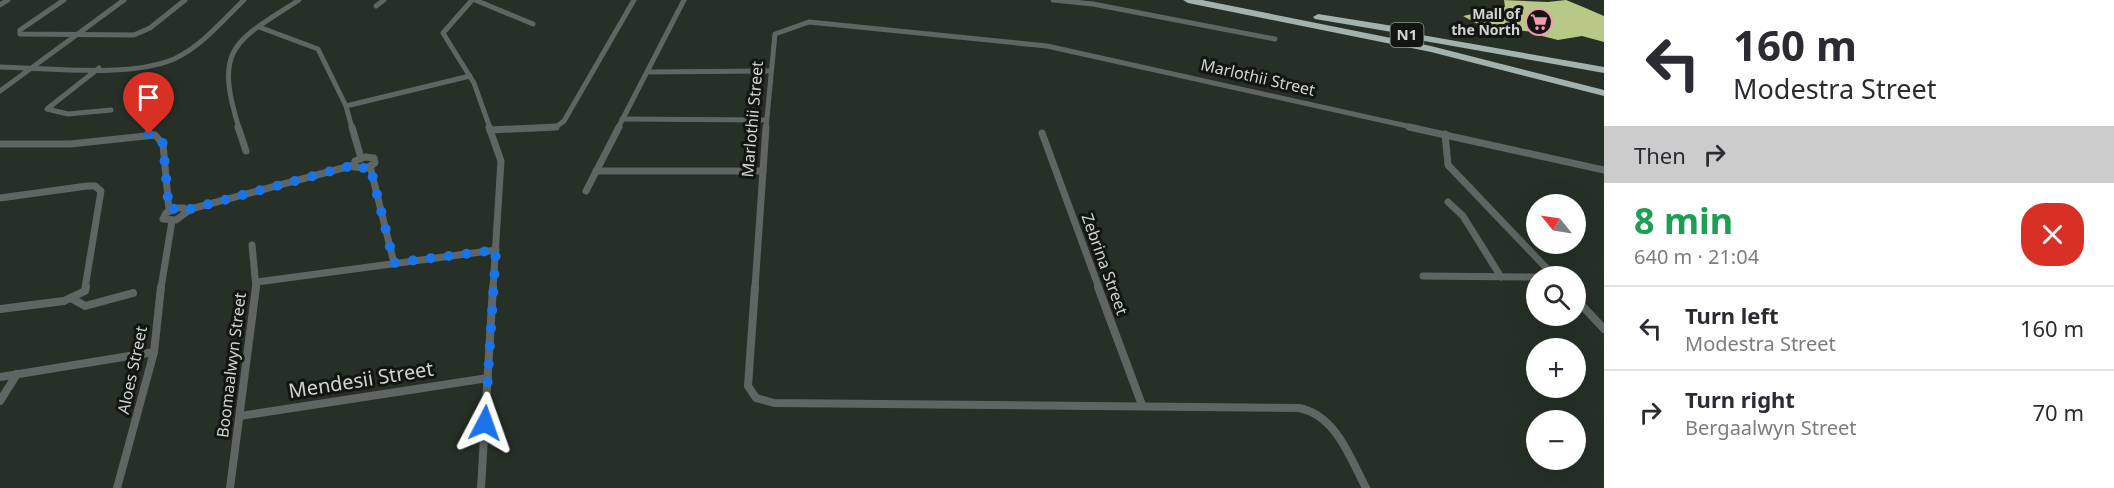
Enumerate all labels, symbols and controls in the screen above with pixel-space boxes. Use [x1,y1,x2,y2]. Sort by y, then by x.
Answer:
place label: Mall of the North [1451,4,1522,39]
supermarket icon: Mall of the North [1524,7,1554,37]
text: 160 m [1733,16,1857,73]
road number: N1 [1390,23,1424,47]
icon: left [1634,24,1712,102]
street label: Marlothii Street [1199,53,1318,101]
street label: Marlothii Street [736,60,768,178]
text: Modestra Street [1733,70,1937,107]
pin [123,72,174,134]
icon: arrive [132,81,165,114]
icon: right [1698,138,1731,171]
text: Then [1634,140,1686,170]
north arrow [1526,194,1586,254]
map controls [1526,194,1586,470]
text: 8 min [1634,196,1733,245]
button: close [2021,203,2084,266]
street label: Zebrina Street [1076,210,1134,318]
text: 640 m · 21:04 [1634,243,1759,270]
button: search [1526,266,1586,326]
street label: Boomaalwyn Street [211,291,251,439]
text: Turn left [1685,300,1779,330]
icon: left [1634,312,1667,345]
text: 160 m [2020,313,2084,343]
street label: Aloes Street [112,324,152,416]
text: Modestra Street [1685,330,1836,357]
button: + [1526,338,1586,398]
street label: Mendesii Street [287,355,435,404]
text: Turn right [1685,384,1795,414]
position arrow [453,391,517,455]
icon: right [1634,396,1667,429]
text: 70 m [2033,397,2084,427]
button: − [1526,410,1586,470]
text: Bergaalwyn Street [1685,414,1857,441]

